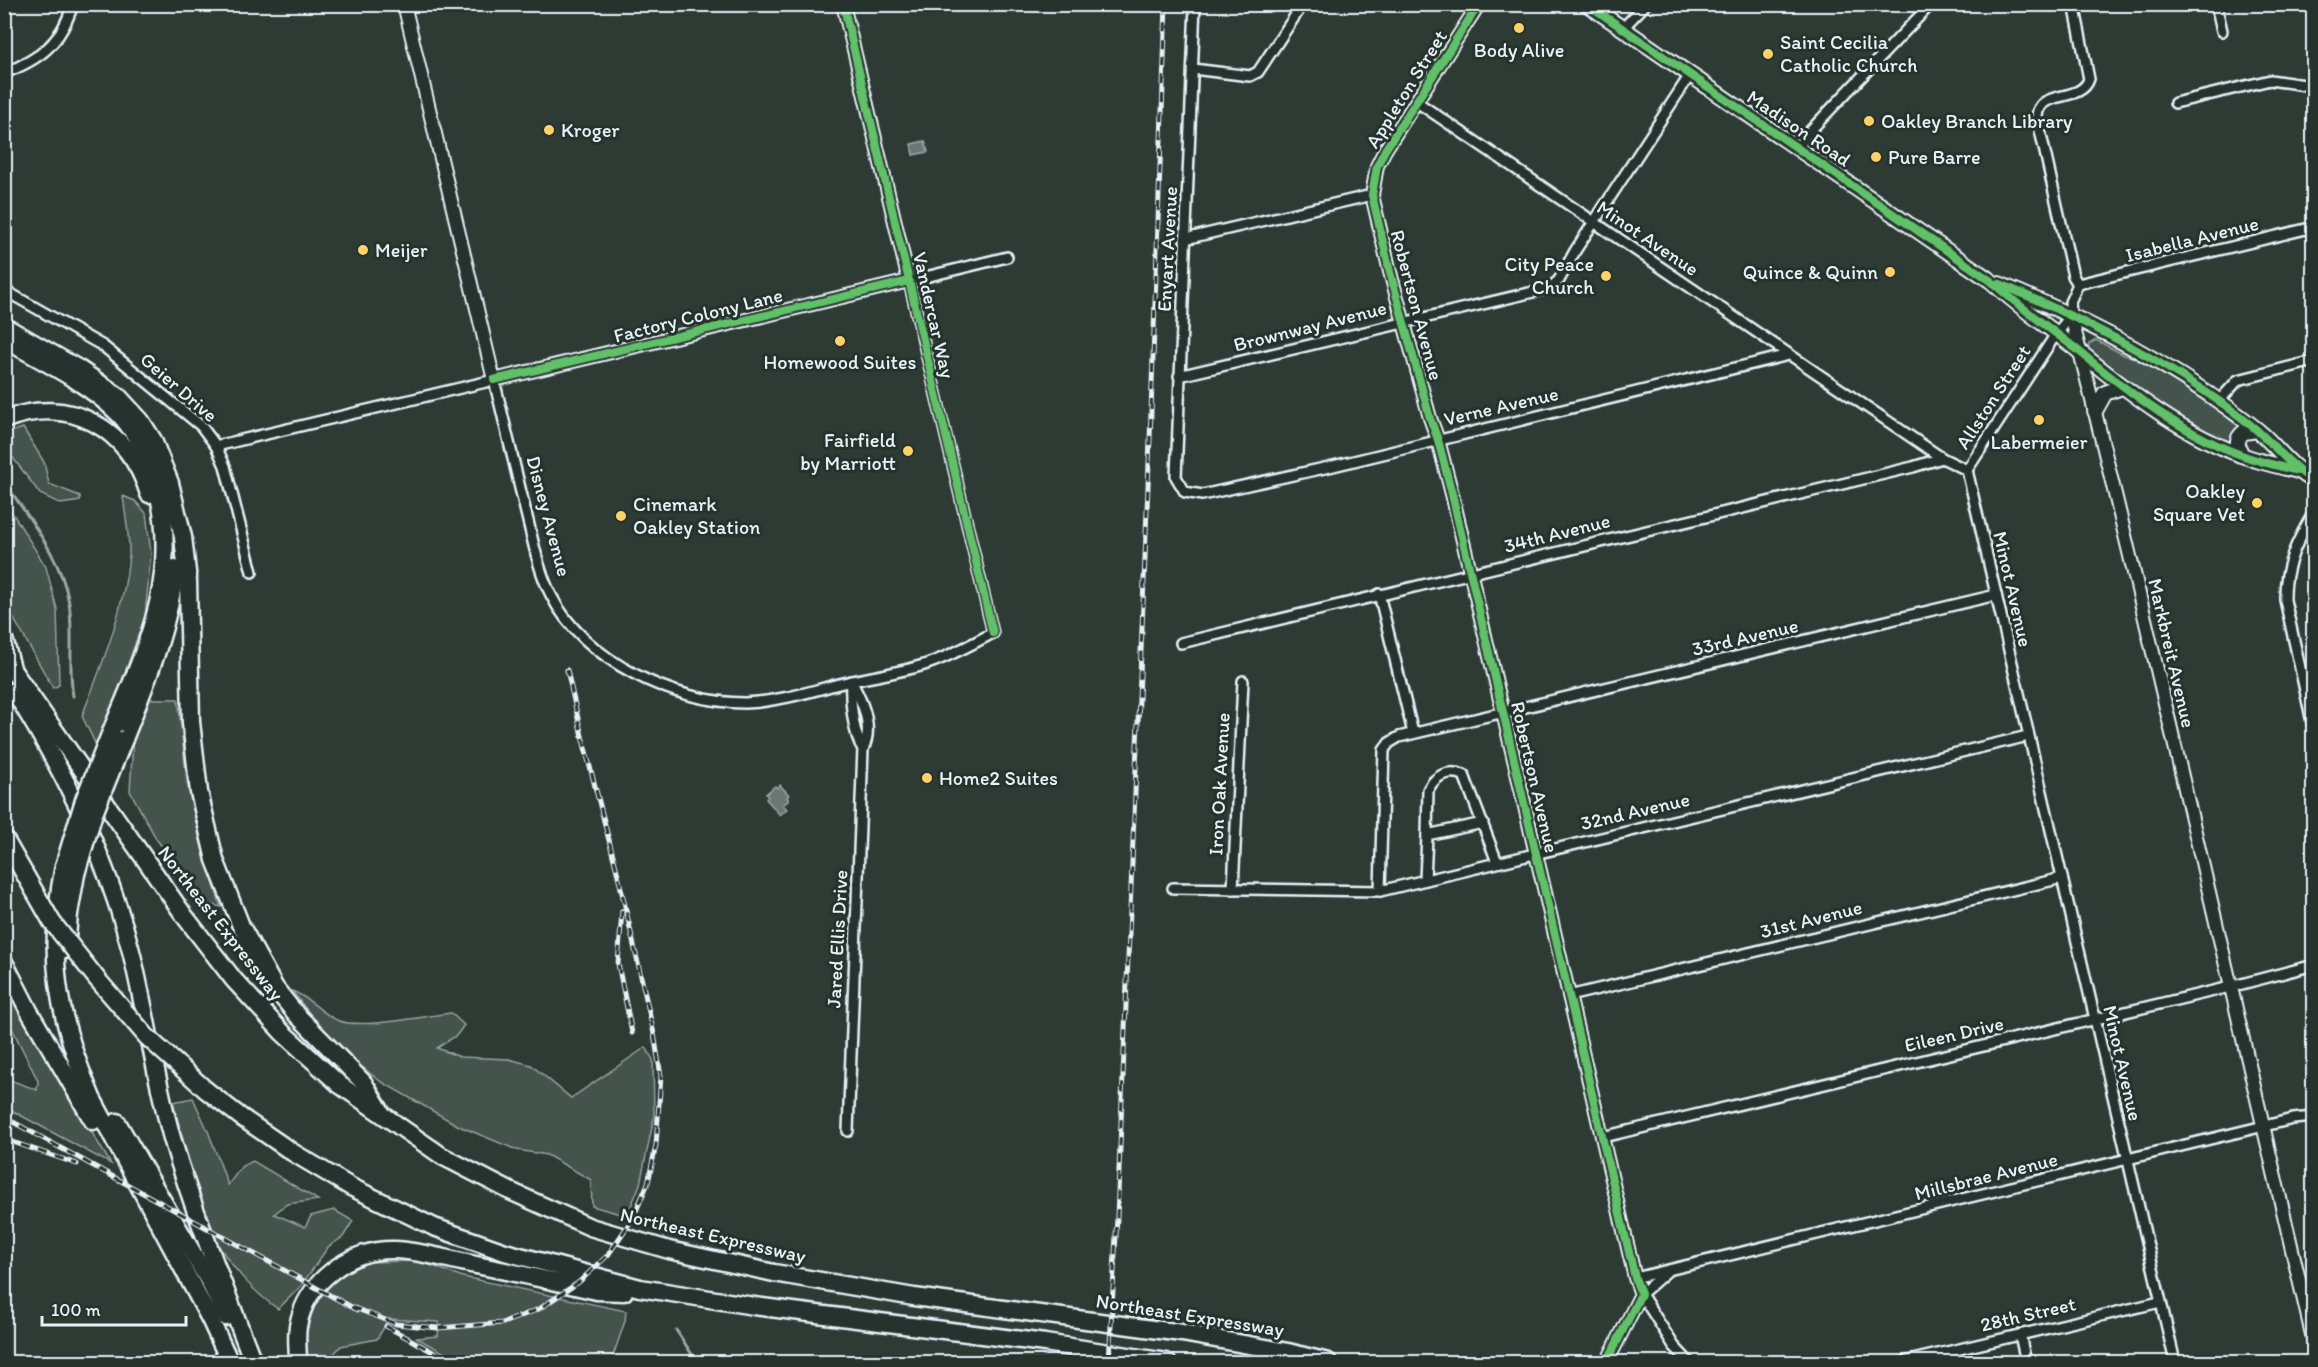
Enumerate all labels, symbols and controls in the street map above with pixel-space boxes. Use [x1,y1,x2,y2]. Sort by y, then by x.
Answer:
marker: Body Alive [1512,21,1526,35]
street label: Appleton Street [1360,25,1452,152]
place label: Saint Cecilia Catholic Church [1780,30,1917,77]
place label: Body Alive [1474,38,1564,62]
marker: Saint Cecilia Catholic Church [1761,47,1775,61]
street label: Madison Road [1742,84,1856,172]
place label: Oakley Branch Library [1881,109,2073,133]
marker: Oakley Branch Library [1862,114,1876,128]
place label: Kroger [561,118,619,142]
marker: Kroger [542,123,556,137]
place label: Pure Barre [1888,145,1980,169]
marker: Pure Barre [1869,150,1883,164]
street label: Enyart Avenue [1152,186,1182,312]
street label: Minot Avenue [1592,195,1704,281]
street label: Isabella Avenue [2123,211,2261,267]
street label: Robertson Avenue [1385,227,1449,383]
place label: Meijer [375,238,428,262]
marker: Meijer [356,243,370,257]
street label: Vandercar Way [908,250,960,381]
place label: City Peace Church [1504,252,1594,299]
place label: Quince & Quinn [1743,260,1878,284]
marker: Quince & Quinn [1883,265,1897,279]
marker: City Peace Church [1599,269,1613,283]
street label: Factory Colony Lane [611,282,785,348]
street label: Brownway Avenue [1231,295,1389,357]
marker: Homewood Suites [833,334,847,348]
street label: Allston Street [1950,340,2036,454]
street label: Geier Drive [135,347,223,427]
place label: Homewood Suites [764,350,917,374]
street label: Verne Avenue [1441,381,1561,431]
marker: Labermeier [2032,413,2046,427]
place label: Fairfield by Marriott [800,428,896,475]
place label: Labermeier [1991,430,2088,454]
marker: Fairfield by Marriott [901,444,915,458]
street label: Disney Avenue [521,453,577,579]
place label: Oakley Square Vet [2153,479,2246,526]
place label: Cinemark Oakley Station [633,492,760,539]
marker: Oakley Square Vet [2250,496,2264,510]
street label: 34th Avenue [1501,508,1613,558]
marker: Cinemark Oakley Station [614,509,628,523]
street label: Minot Avenue [1988,529,2038,649]
street label: Markbreit Avenue [2143,576,2201,730]
street label: 33rd Avenue [1689,613,1801,661]
street label: Robertson Avenue [1506,699,1564,855]
street label: Iron Oak Avenue [1203,712,1235,856]
place label: Home2 Suites [939,766,1058,790]
marker: Home2 Suites [920,771,934,785]
street label: 32nd Avenue [1578,787,1692,835]
street label: Northeast Expressway [153,841,289,1006]
street label: Jared Ellis Drive [821,869,853,1009]
street label: 31st Avenue [1757,895,1865,943]
street label: Minot Avenue [2098,1003,2148,1123]
street label: Eileen Drive [1902,1011,2006,1057]
street label: Millsbrae Avenue [1912,1147,2060,1205]
street label: Northeast Expressway [618,1202,809,1268]
street label: Northeast Expressway [1094,1288,1286,1342]
scale bar [42,1289,186,1327]
street label: 28th Street [1978,1291,2078,1337]
text: 100 m [51,1299,101,1321]

